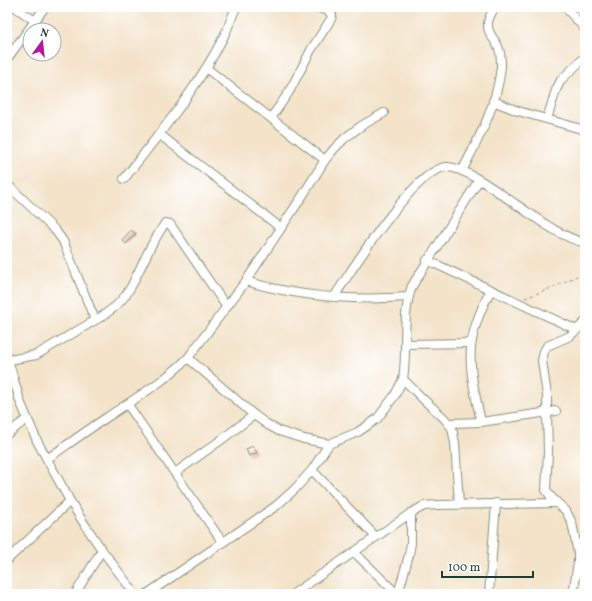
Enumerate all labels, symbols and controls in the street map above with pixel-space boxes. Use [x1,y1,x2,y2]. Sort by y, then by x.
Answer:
north arrow [22,22,62,62]
text: N [38,26,50,42]
scale bar [442,553,533,579]
text: 100 m [448,560,481,576]

